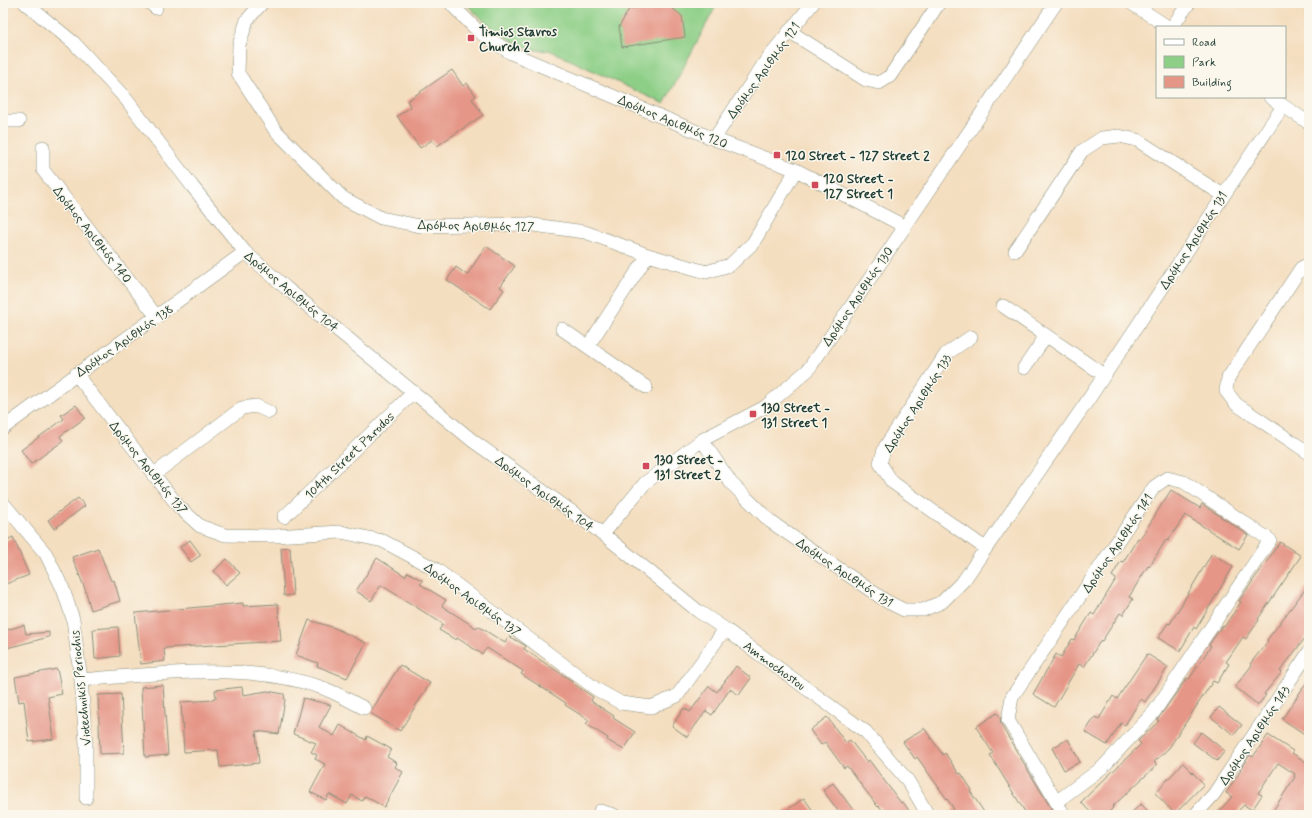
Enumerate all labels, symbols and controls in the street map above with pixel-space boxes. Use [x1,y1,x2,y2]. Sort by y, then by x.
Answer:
street label: Δρόμος Αριθμός 121 [724,19,805,122]
place label: Timios Stavros Church 2 [479,24,557,56]
legend [1156,26,1286,98]
marker: Timios Stavros Church 2 [466,33,476,43]
text: Road [1192,35,1216,51]
text: Park [1192,55,1216,71]
text: Building [1192,75,1232,92]
street label: Δρόμος Αριθμός 120 [615,92,730,153]
place label: 120 Street - 127 Street 2 [785,148,930,165]
marker: 120 Street - 127 Street 2 [772,150,782,160]
place label: 120 Street - 127 Street 1 [823,171,894,203]
marker: 120 Street - 127 Street 1 [810,180,820,190]
street label: Δρόμος Αριθμός 140 [49,183,135,287]
street label: Δρόμος Αριθμός 131 [1156,189,1232,293]
street label: Δρόμος Αριθμός 127 [417,217,535,236]
street label: Δρόμος Αριθμός 130 [819,244,898,350]
street label: Δρόμος Αριθμός 104 [240,248,342,337]
street label: Δρόμος Αριθμός 138 [73,301,177,381]
street label: Δρόμος Αριθμός 133 [880,351,957,456]
place label: 130 Street - 131 Street 1 [761,400,830,432]
street label: 104th Street Parodos [301,408,399,504]
marker: 130 Street - 131 Street 1 [748,409,758,419]
street label: Δρόμος Αριθμός 137 [105,418,191,518]
place label: 130 Street - 131 Street 2 [654,452,723,484]
street label: Δρόμος Αριθμός 104 [491,453,597,536]
marker: 130 Street - 131 Street 2 [641,461,651,471]
street label: Δρόμος Αριθμός 141 [1079,491,1158,597]
street label: Δρόμος Αριθμός 131 [792,534,896,612]
street label: Δρόμος Αριθμός 137 [420,559,524,641]
street label: Viotechnikis Periochis [67,629,96,746]
street label: Ammochostou [739,638,809,695]
street label: Δρόμος Αριθμός 143 [1216,682,1295,789]

